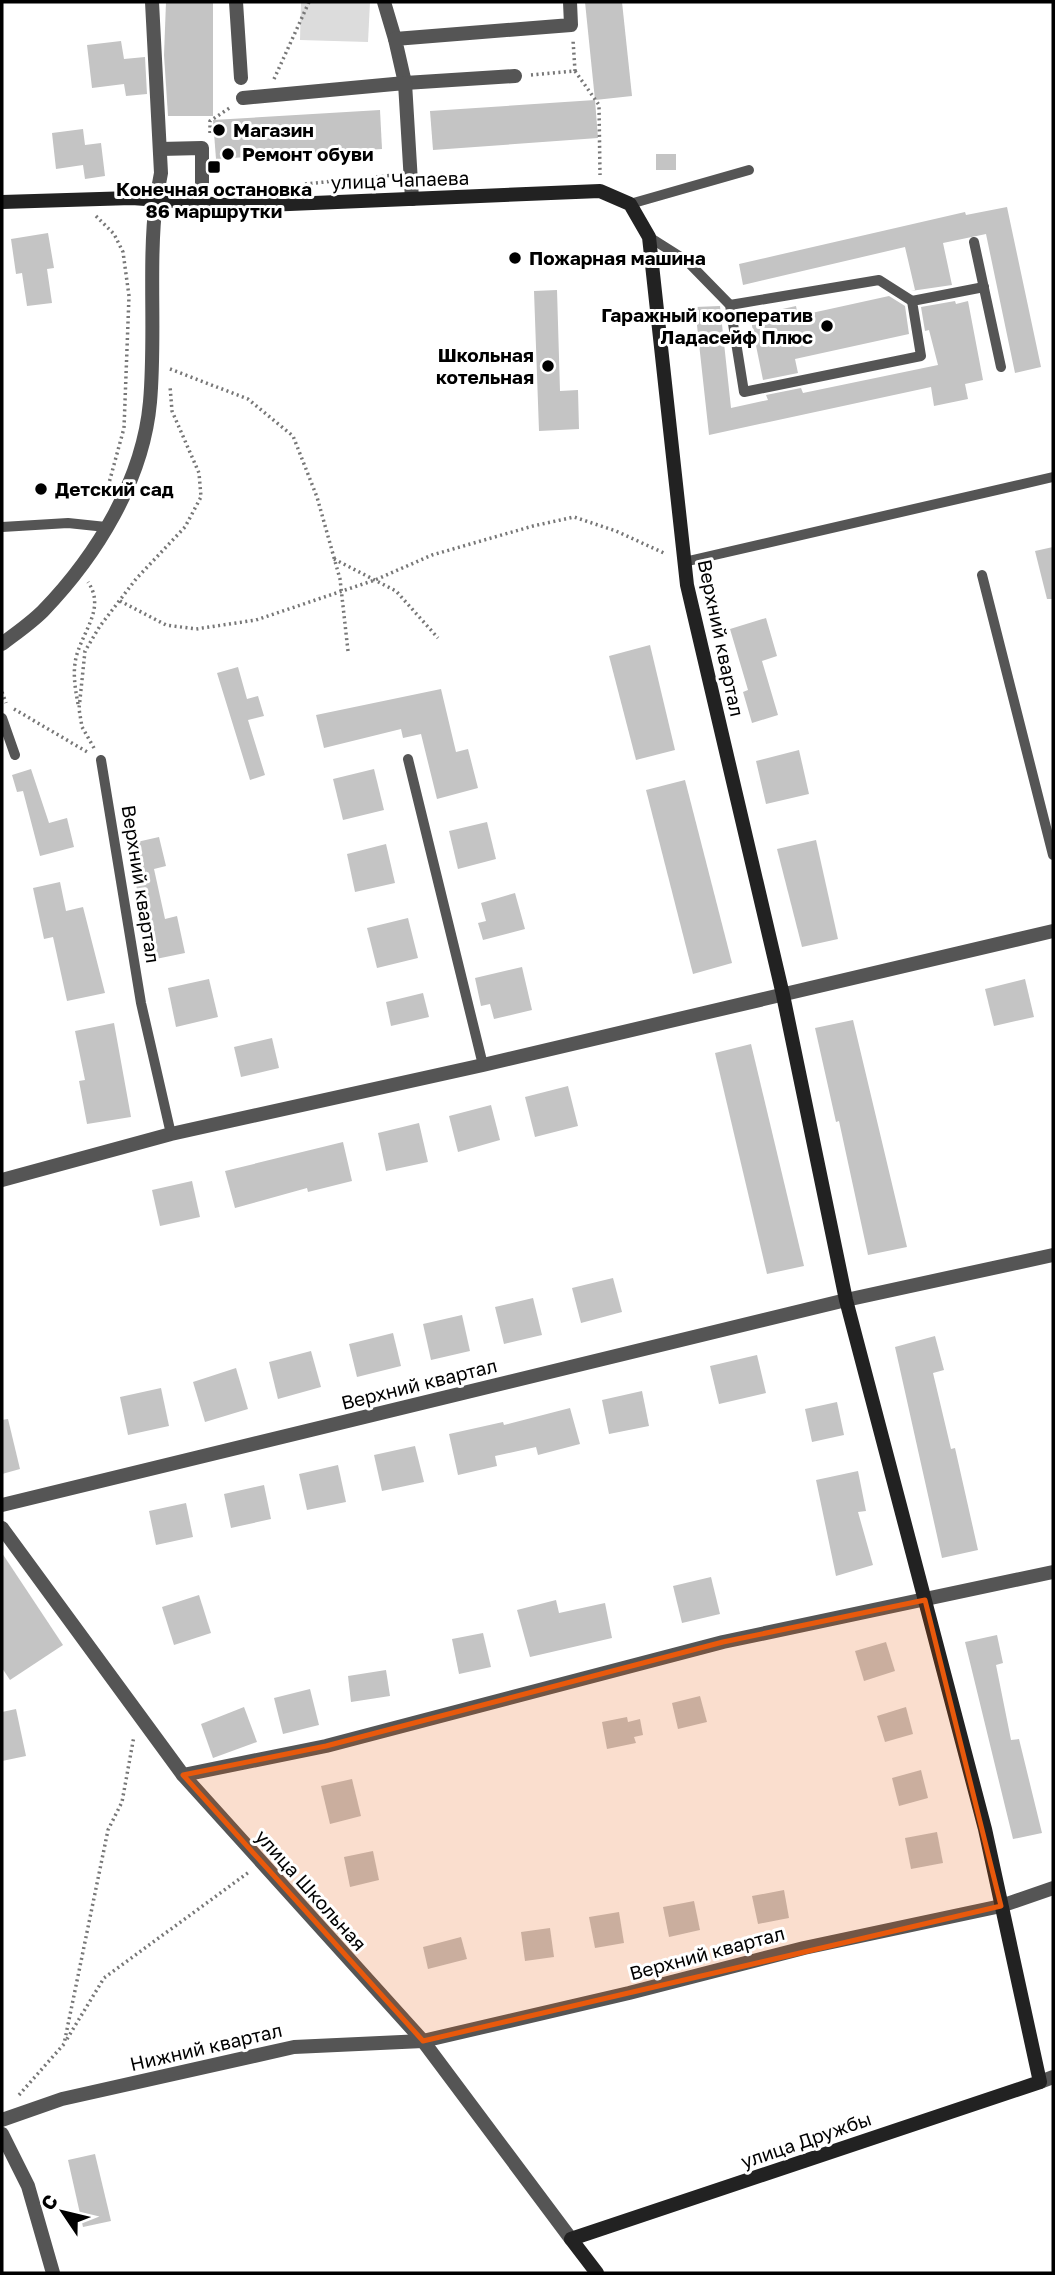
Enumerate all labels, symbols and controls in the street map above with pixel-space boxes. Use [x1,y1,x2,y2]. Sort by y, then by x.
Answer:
place label: Магазин [233,118,314,141]
marker: Магазин [211,122,227,138]
place label: Ремонт обуви [242,142,374,165]
marker: Ремонт обуви [220,146,236,162]
marker: Конечная остановка 86 маршрутки [206,159,222,175]
street label: улица Чапаева [330,166,470,193]
place label: Конечная остановка 86 маршрутки [116,177,312,222]
place label: Пожарная машина [529,246,706,269]
marker: Пожарная машина [507,250,523,266]
place label: Гаражный кооператив Ладасейф Плюс [601,303,813,348]
marker: Гаражный кооператив Ладасейф Плюс [819,318,835,334]
place label: Школьная котельная [436,343,534,388]
marker: Школьная котельная [540,358,556,374]
place label: Детский сад [55,477,174,500]
marker: Детский сад [33,481,49,497]
street label: Верхний квартал [694,557,749,718]
street label: Верхний квартал [118,803,165,965]
street label: Верхний квартал [339,1353,499,1414]
street label: улица Школьная [251,1824,372,1955]
street label: Верхний квартал [627,1921,787,1984]
street label: Нижний квартал [128,2018,284,2075]
street label: улица Дружбы [738,2106,874,2173]
north arrow [28,2177,98,2247]
text: С [35,2190,62,2214]

